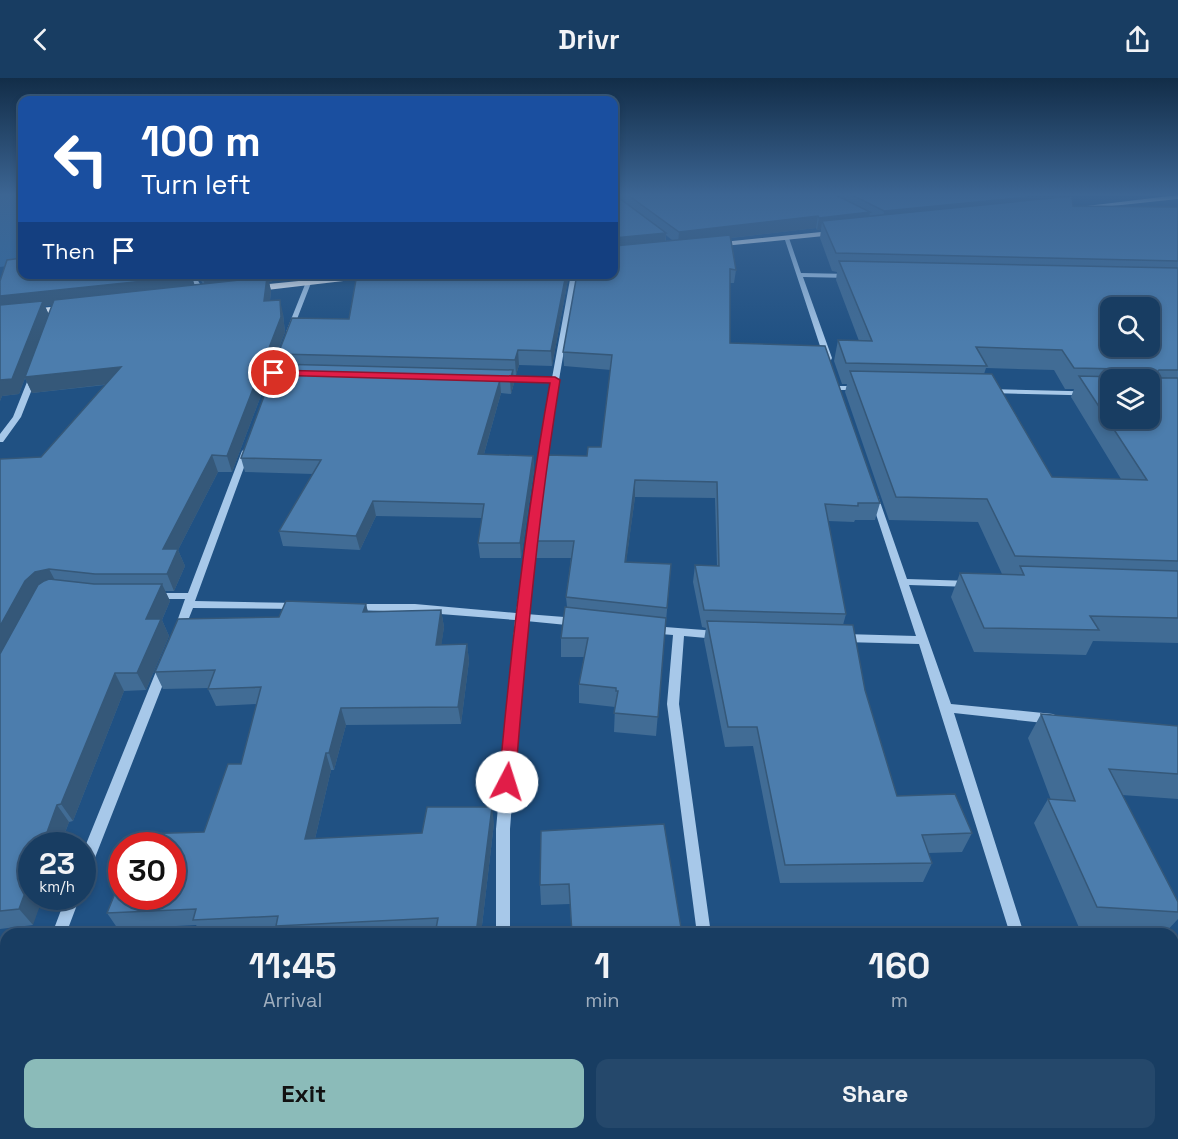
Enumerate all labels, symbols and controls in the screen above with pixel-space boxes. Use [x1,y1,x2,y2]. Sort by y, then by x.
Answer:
text: Drivr [558,22,620,57]
icon: back [24,23,57,56]
icon: share [1121,23,1154,56]
text: 100 m [141,115,261,168]
icon: left [42,120,120,198]
text: Turn left [141,167,251,202]
icon: arrive [107,234,140,267]
text: Then [42,237,95,265]
map controls [1100,297,1160,429]
button: search [1100,297,1160,357]
pin [248,347,299,398]
icon: arrive [257,356,290,389]
button: layers [1100,369,1160,429]
position arrow [475,750,539,814]
speed limit sign: 30 [108,832,186,910]
text: 23 [39,844,75,883]
text: km/h [39,877,75,896]
text: 11:45 [249,943,337,989]
text: 1 [594,943,611,989]
text: 160 [868,943,930,989]
text: Arrival [263,987,322,1013]
text: min [585,987,620,1013]
text: m [891,987,908,1013]
button: Exit [24,1059,584,1128]
button: Share [596,1059,1155,1128]

